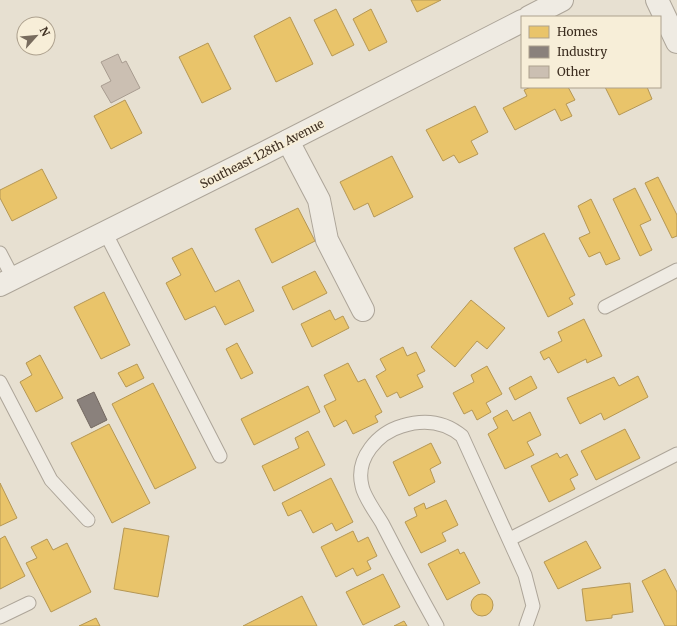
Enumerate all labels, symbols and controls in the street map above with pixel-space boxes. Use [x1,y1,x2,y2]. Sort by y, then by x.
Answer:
north arrow [16,16,56,56]
legend [521,16,661,88]
text: N [37,24,53,39]
text: Homes [557,24,598,39]
text: Industry [557,44,607,59]
text: Other [557,64,591,79]
street label: Southeast 128th Avenue [197,116,326,191]

